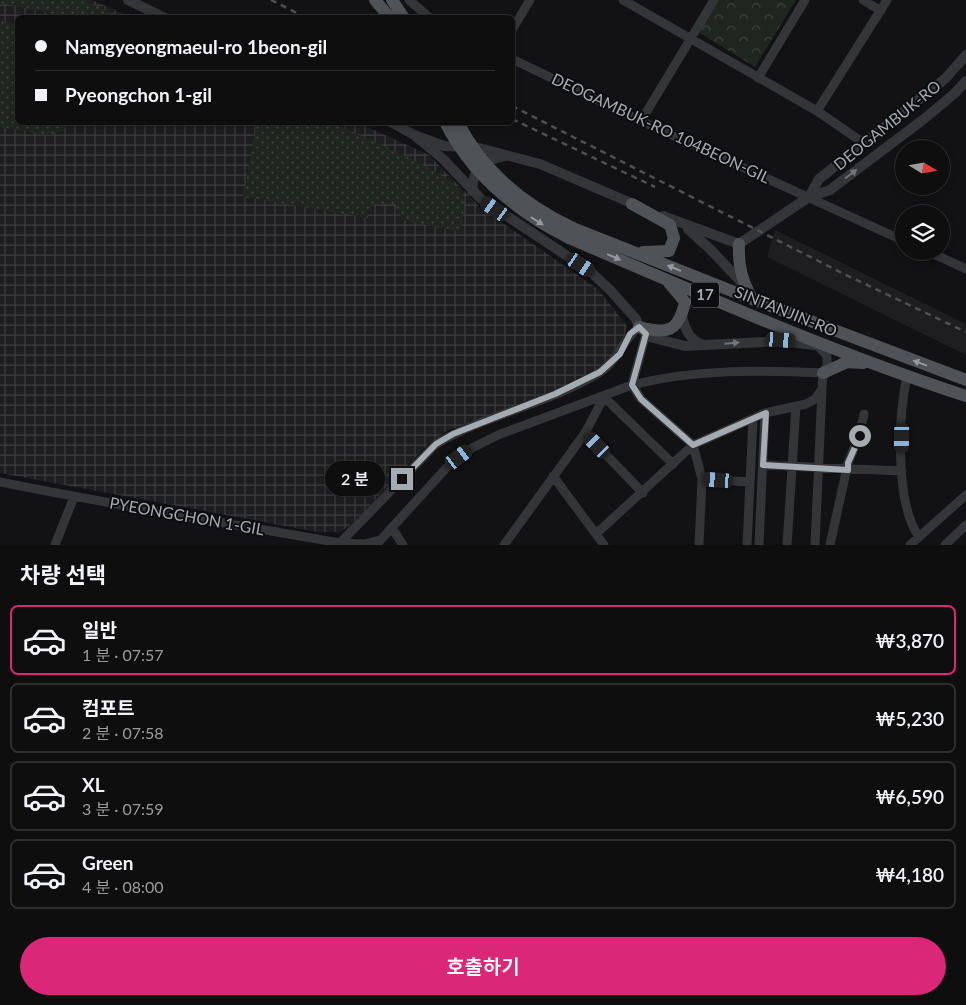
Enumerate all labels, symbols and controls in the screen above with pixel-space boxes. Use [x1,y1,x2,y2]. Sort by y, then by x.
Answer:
text: Namgyeongmaeul-ro 1beon-gil [65,35,327,58]
street label: DEOGAMBUK-RO 104BEON-GIL [549,68,773,187]
street label: DEOGAMBUK-RO [829,76,944,174]
text: Pyeongchon 1-gil [65,83,212,106]
north arrow [895,140,950,195]
map controls [895,140,950,260]
one-way arrow [844,169,858,179]
car [478,194,511,224]
button: layers [895,205,950,260]
one-way arrow [530,216,544,225]
car [564,250,597,280]
one-way arrow [607,254,621,262]
one-way arrow [667,264,681,272]
street label: SINTANJIN-RO [732,281,840,340]
road number: 17 [691,282,719,308]
car [765,331,796,349]
one-way arrow [724,339,740,347]
one-way arrow [912,359,927,367]
car [894,423,909,453]
route start [849,425,871,447]
car [581,429,612,461]
car [442,442,475,472]
callout: 2 분 [324,462,384,496]
route end [391,468,413,490]
text: 2 분 [341,469,369,488]
car [702,471,733,489]
street label: PYEONGCHON 1-GIL [108,493,266,538]
text: 차량 선택 [20,561,106,588]
icon: car [22,618,67,663]
text: 일반 [82,618,117,641]
text: ₩3,870 [875,629,944,652]
text: 1 분 · 07:57 [82,645,164,664]
icon: car [22,696,67,741]
text: 컴포트 [82,696,134,719]
text: ₩5,230 [875,707,944,730]
text: 2 분 · 07:58 [82,723,164,742]
text: XL [82,773,105,796]
icon: car [22,774,67,819]
text: ₩6,590 [875,785,944,808]
text: 3 분 · 07:59 [82,799,164,818]
text: Green [82,851,133,874]
icon: car [22,852,67,897]
text: ₩4,180 [875,863,944,886]
text: 4 분 · 08:00 [82,877,164,896]
button: 호출하기 [20,937,946,995]

